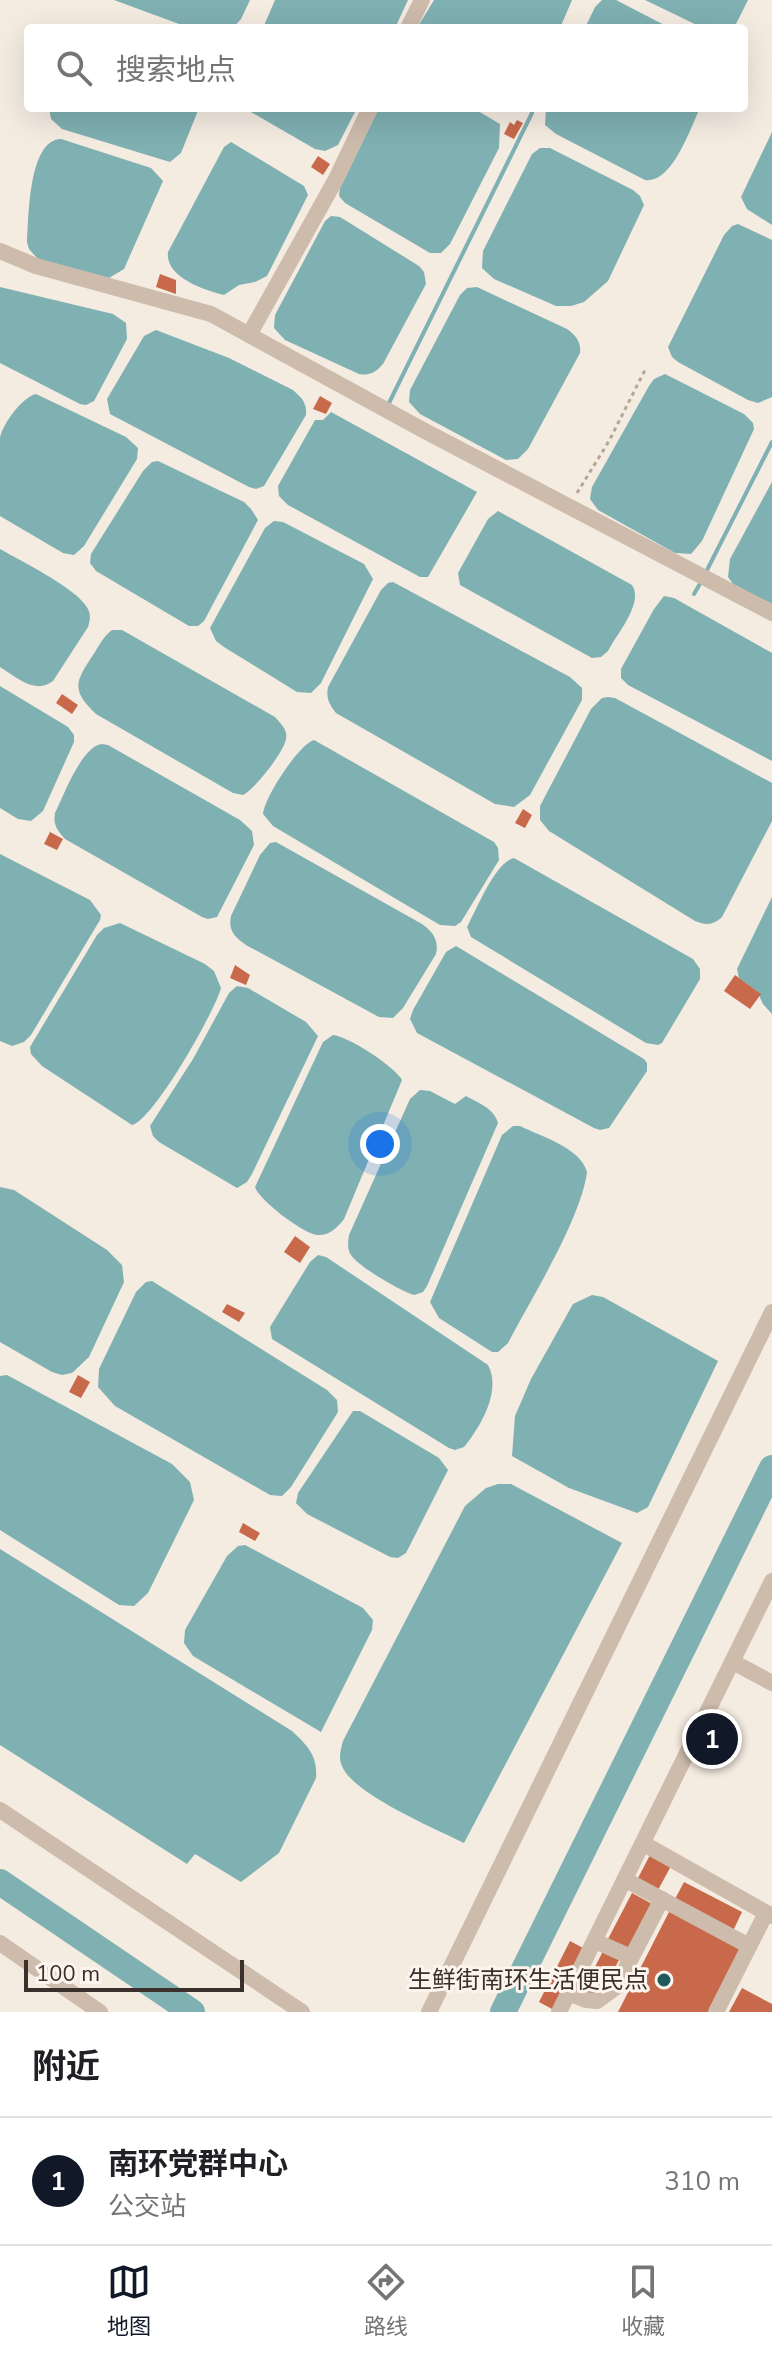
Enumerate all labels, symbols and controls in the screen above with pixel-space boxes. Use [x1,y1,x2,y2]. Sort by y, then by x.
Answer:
search box [24,24,748,112]
icon: search [52,46,96,90]
text: 搜索地点 [116,50,236,91]
your location [360,1124,400,1164]
pin: 1 [686,1709,738,1769]
scale bar [24,1956,244,1992]
text: 100 m [36,1959,100,1989]
place label: 生鲜街南环生活便民点 [408,1964,648,1996]
marker: 生鲜街南环生活便民点 [655,1971,673,1989]
text: 附近 [32,2044,100,2090]
text: 南环党群中心 [108,2144,288,2185]
text: 1 [50,2164,66,2199]
text: 310 m [664,2164,740,2199]
text: 公交站 [108,2189,186,2224]
tab: 地图 [107,2260,151,2342]
tab: 路线 [364,2260,408,2342]
tab: 收藏 [621,2260,665,2342]

